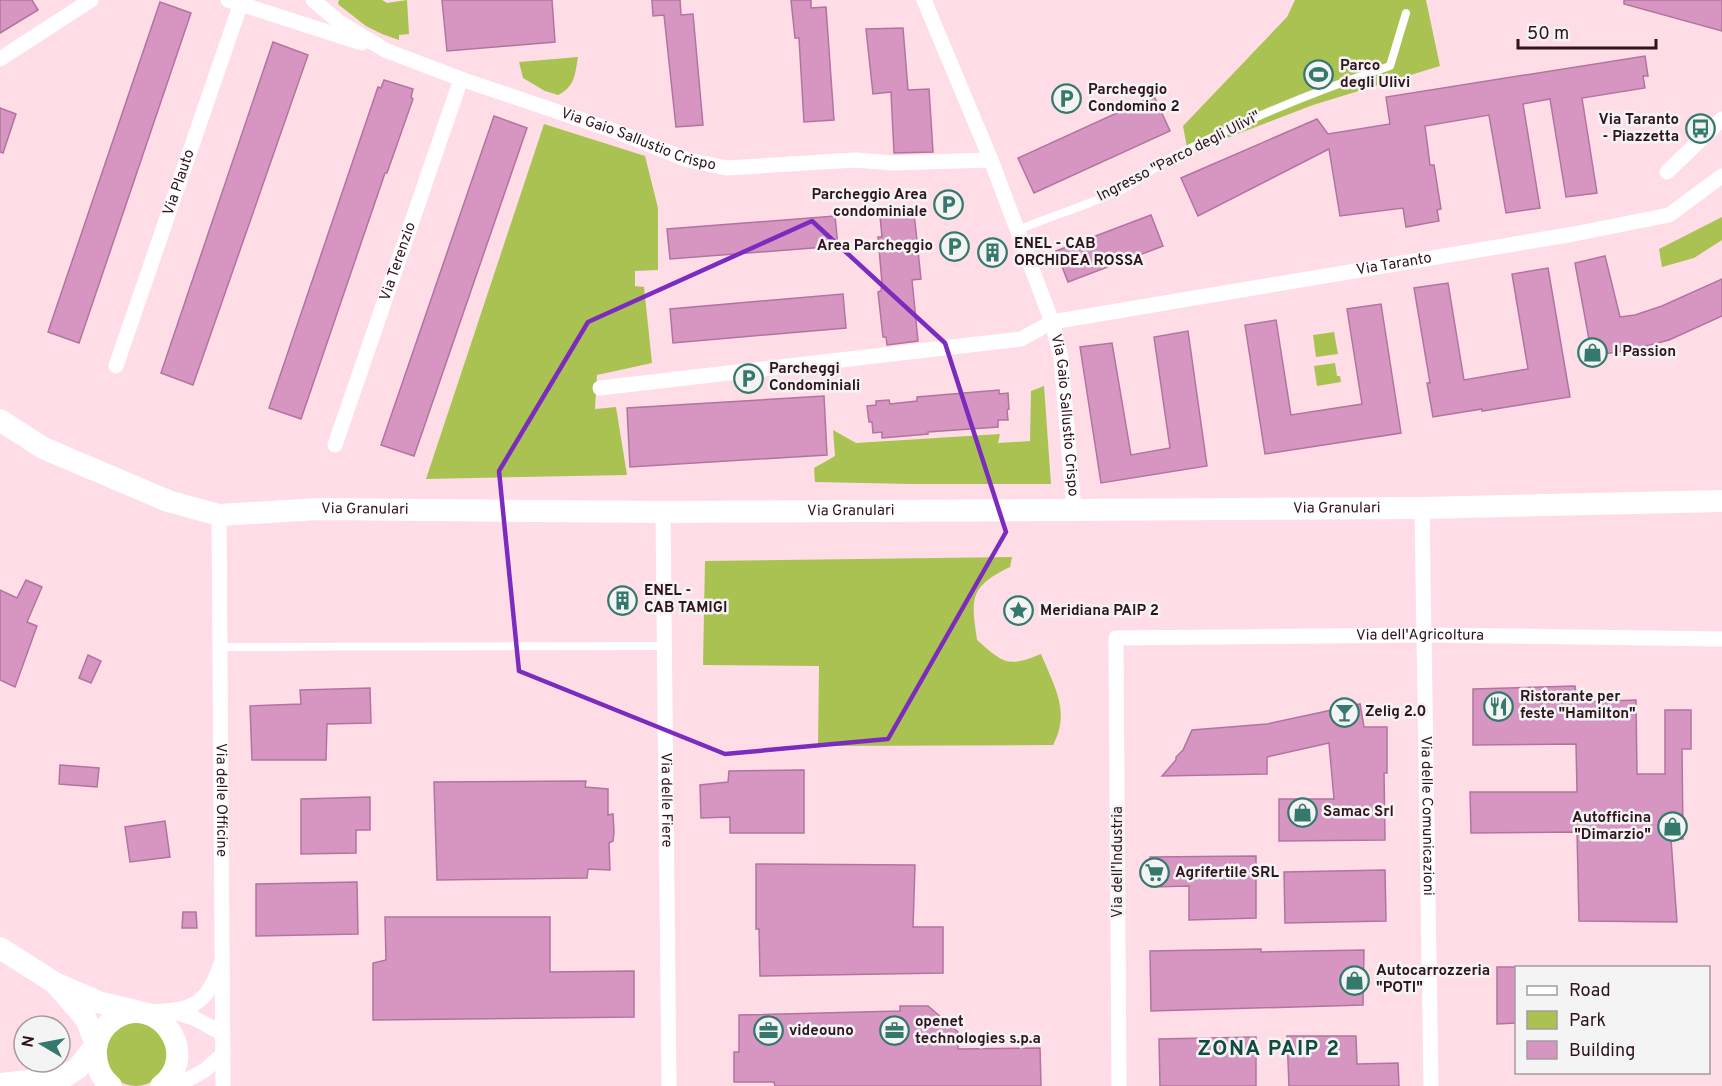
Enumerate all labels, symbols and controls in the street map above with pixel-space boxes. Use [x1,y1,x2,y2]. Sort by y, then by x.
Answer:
scale bar [1518,12,1656,50]
text: 50 m [1527,23,1569,46]
place label: Parco degli Ulivi [1340,57,1410,93]
sports icon: Parco degli Ulivi [1303,59,1335,91]
place label: Parcheggio Condomino 2 [1088,81,1180,117]
parking icon: Parcheggio Condomino 2 [1051,83,1083,115]
street label: Via Gaio Sallustio Crispo [558,104,718,175]
street label: Ingresso "Parco degli Ulivi" [1094,107,1264,207]
place label: Via Taranto - Piazzetta [1598,111,1679,147]
bus stop icon: Via Taranto - Piazzetta [1684,113,1716,145]
street label: Via Plauto [159,147,199,218]
place label: Parcheggio Area condominiale [811,186,927,222]
parking icon: Parcheggio Area condominiale [932,188,964,220]
street label: Via Terenzio [376,220,420,303]
parking icon: Area Parcheggio [938,230,970,262]
place label: ENEL - CAB ORCHIDEA ROSSA [1014,235,1144,271]
place label: Area Parcheggio [817,237,933,256]
building icon: ENEL - CAB ORCHIDEA ROSSA [977,237,1009,269]
street label: Via Taranto [1355,249,1433,280]
street label: Via Gaio Sallustio Crispo [1046,332,1082,497]
shop icon: I Passion [1577,336,1609,368]
place label: I Passion [1614,343,1676,362]
place label: Parcheggi Condominiali [769,360,860,396]
parking icon: Parcheggi Condominiali [732,362,764,394]
street label: Via Granulari [1293,499,1381,518]
street label: Via Granulari [321,500,409,519]
street label: Via Granulari [807,501,895,521]
place label: ENEL - CAB TAMIGI [644,582,727,618]
building icon: ENEL - CAB TAMIGI [607,584,639,616]
place icon: Meridiana PAIP 2 [1003,595,1035,627]
place label: Meridiana PAIP 2 [1040,602,1159,621]
street label: Via dell'Agricoltura [1356,625,1484,645]
place label: Ristorante per feste "Hamilton" [1520,688,1636,724]
restaurant icon: Ristorante per feste "Hamilton" [1483,690,1515,722]
bar icon: Zelig 2.0 [1328,696,1360,728]
place label: Zelig 2.0 [1365,703,1426,722]
street label: Via delle Comunicazioni [1416,736,1438,896]
street label: Via delle Officine [211,743,231,857]
street label: Via delle Fiere [656,752,676,848]
shop icon: Samac Srl [1286,796,1318,828]
place label: Samac Srl [1323,803,1394,822]
street label: Via dell'Industria [1109,806,1128,918]
place label: Autofficina "Dimarzio" [1572,809,1651,845]
shop icon: Autofficina "Dimarzio" [1656,811,1688,843]
supermarket icon: Agrifertile SRL [1138,857,1170,889]
place label: Agrifertile SRL [1175,864,1279,883]
place label: Autocarrozzeria "POTI" [1376,962,1490,998]
shop icon: Autocarrozzeria "POTI" [1339,964,1371,996]
legend [1515,966,1710,1074]
text: Road [1569,980,1611,1003]
text: Park [1569,1010,1606,1033]
place label: openet technologies s.p.a [915,1013,1041,1049]
north arrow [12,1014,72,1074]
office icon: videouno [752,1015,784,1047]
office icon: openet technologies s.p.a [878,1015,910,1047]
place label: videouno [789,1022,854,1041]
text: N [18,1034,40,1049]
district label: ZONA PAIP 2 [1197,1036,1341,1063]
text: Building [1569,1040,1635,1063]

